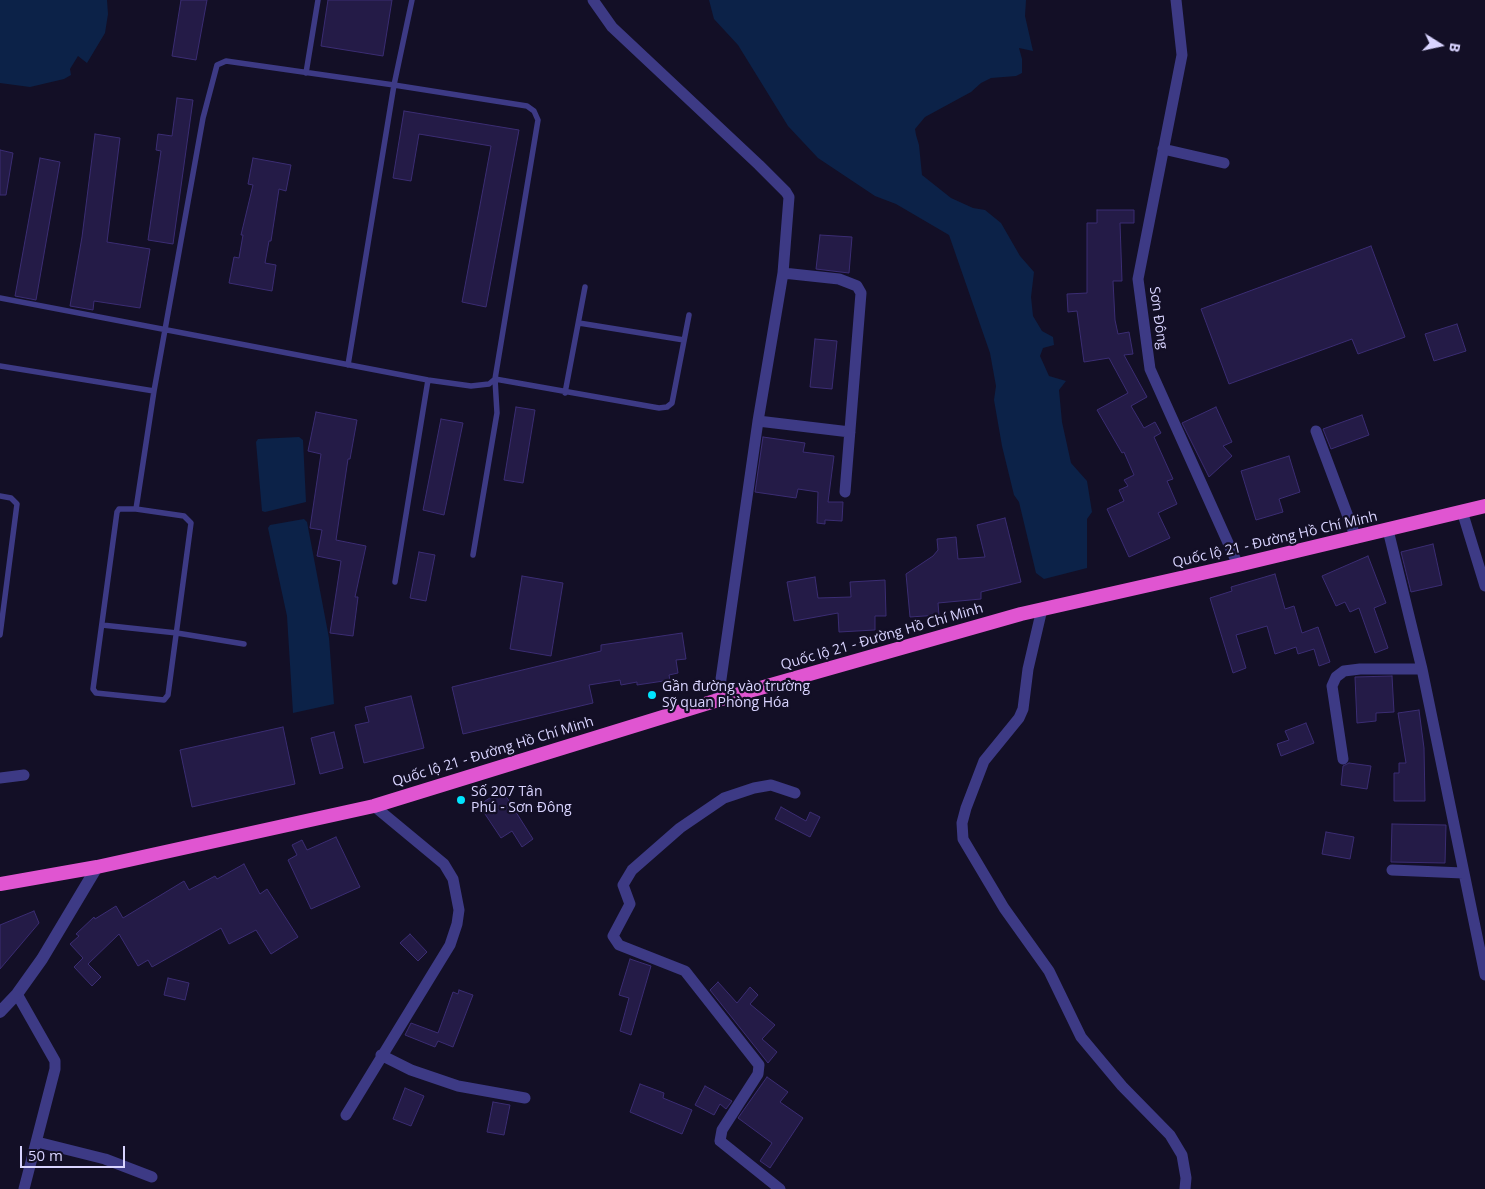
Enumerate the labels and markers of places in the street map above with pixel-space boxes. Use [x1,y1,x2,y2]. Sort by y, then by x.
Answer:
place label: Gần đường vào trường Sỹ quan Phòng Hóa [662,679,810,712]
marker: Gần đường vào trường Sỹ quan Phòng Hóa [646,689,658,701]
place label: Số 207 Tân Phú - Sơn Đông [471,784,572,816]
marker: Số 207 Tân Phú - Sơn Đông [455,794,467,806]

